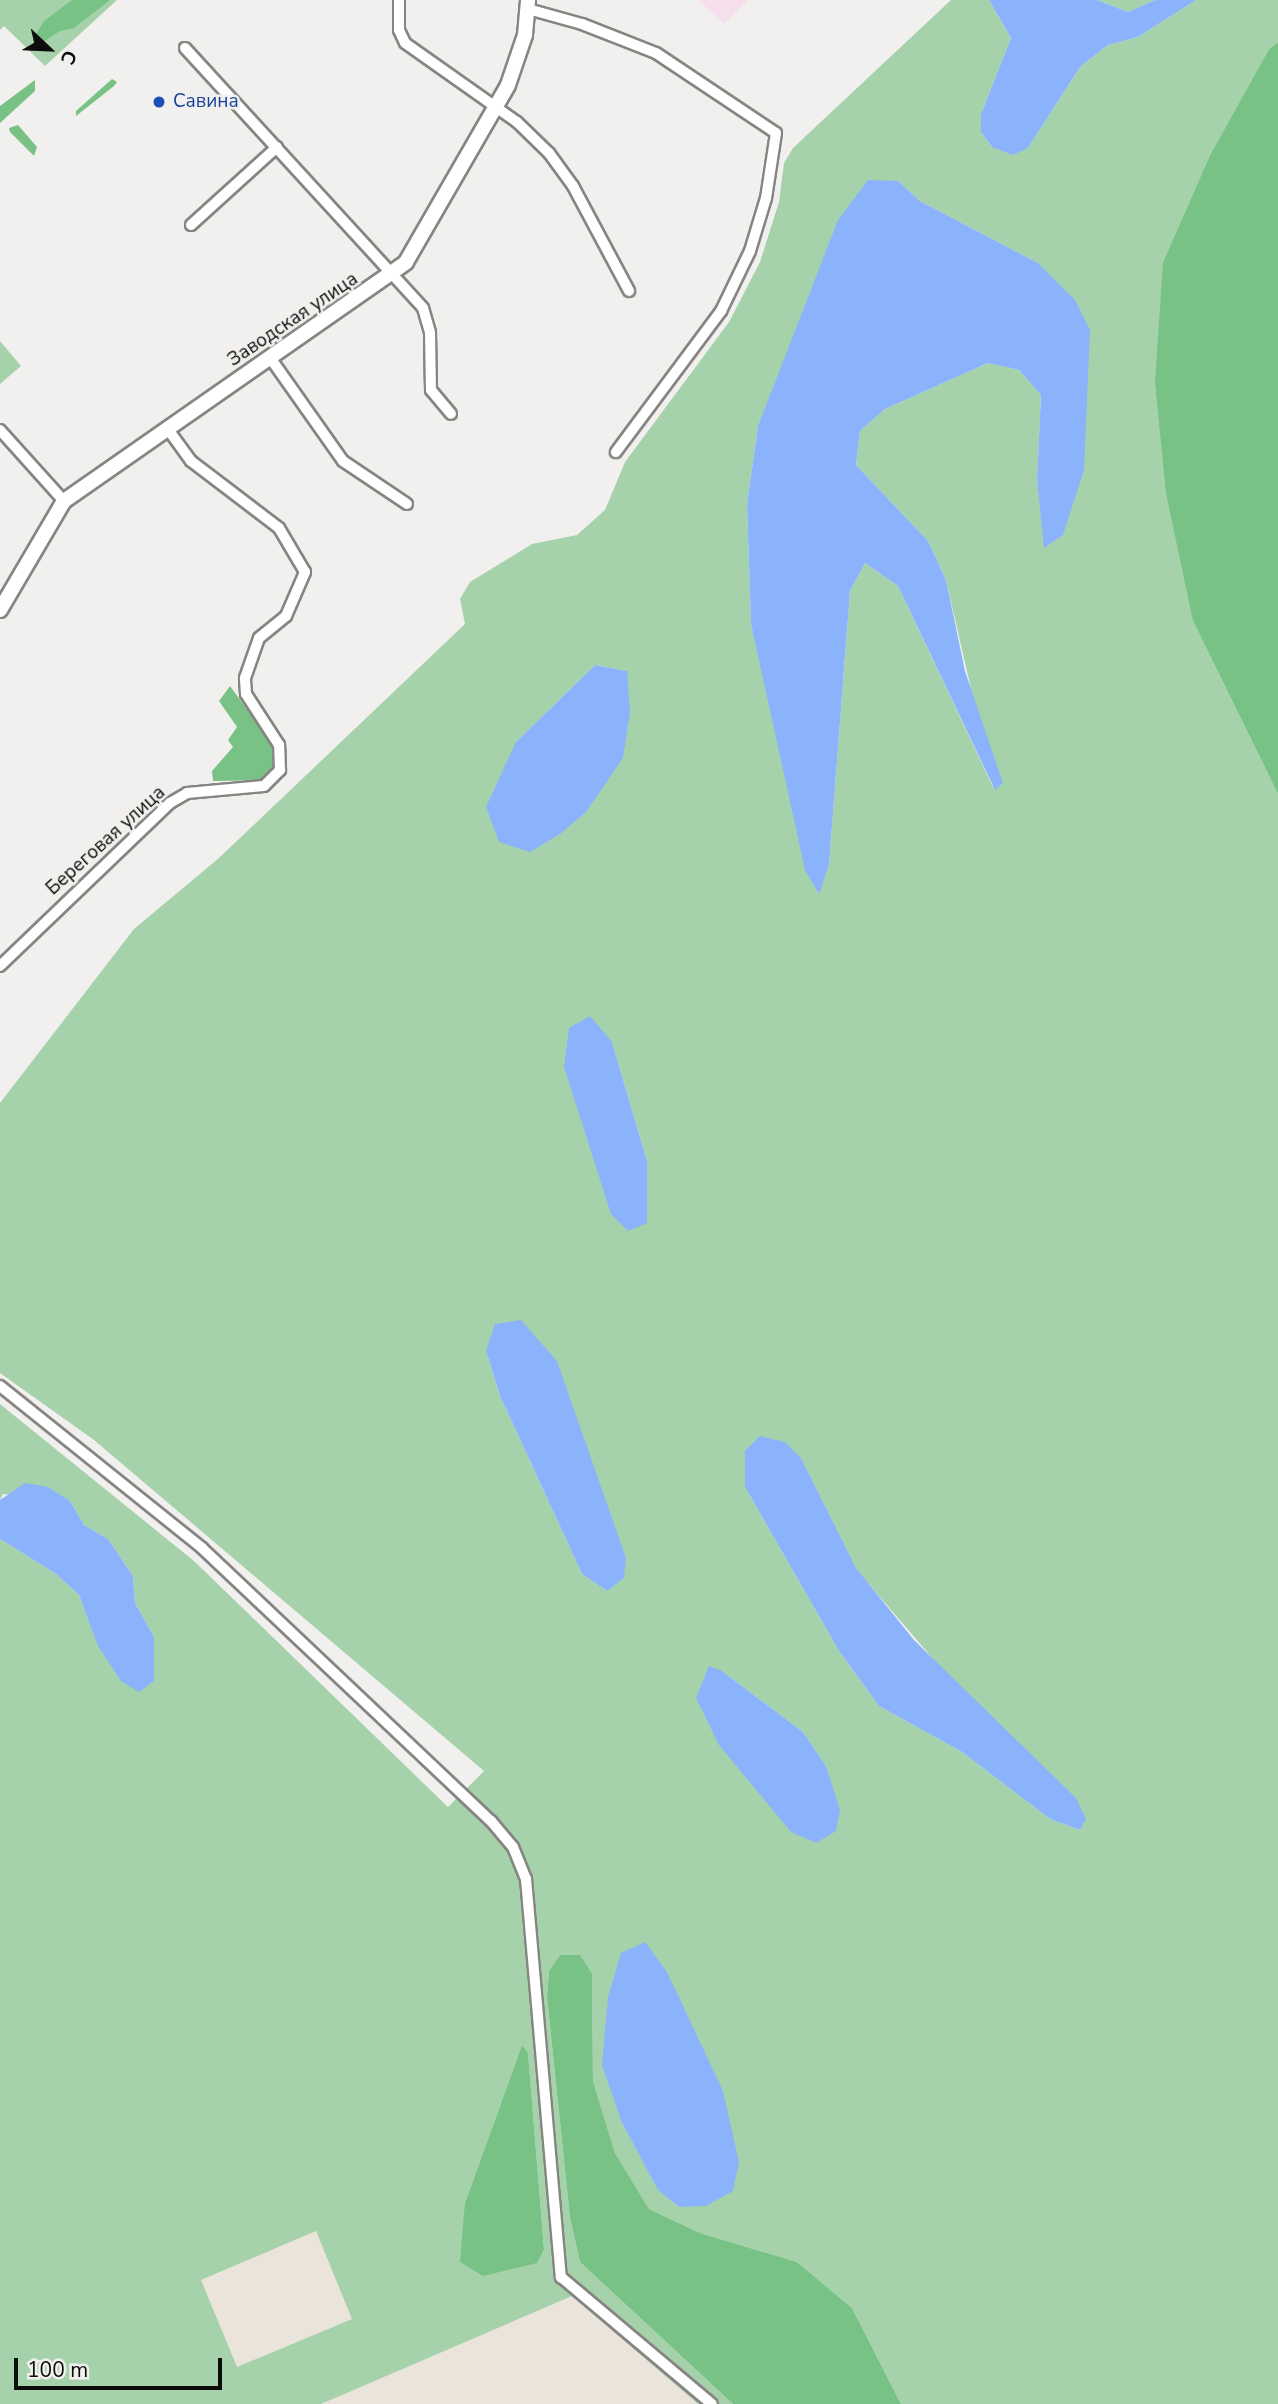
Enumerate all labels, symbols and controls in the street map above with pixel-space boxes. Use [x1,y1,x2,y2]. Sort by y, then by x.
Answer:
north arrow [14,14,84,84]
text: С [54,46,83,68]
place label: Савина [173,91,239,113]
marker: Савина [151,94,167,110]
street label: Заводская улица [224,268,362,372]
street label: Береговая улица [42,782,170,900]
scale bar [18,2344,226,2388]
text: 100 m [27,2356,88,2384]

